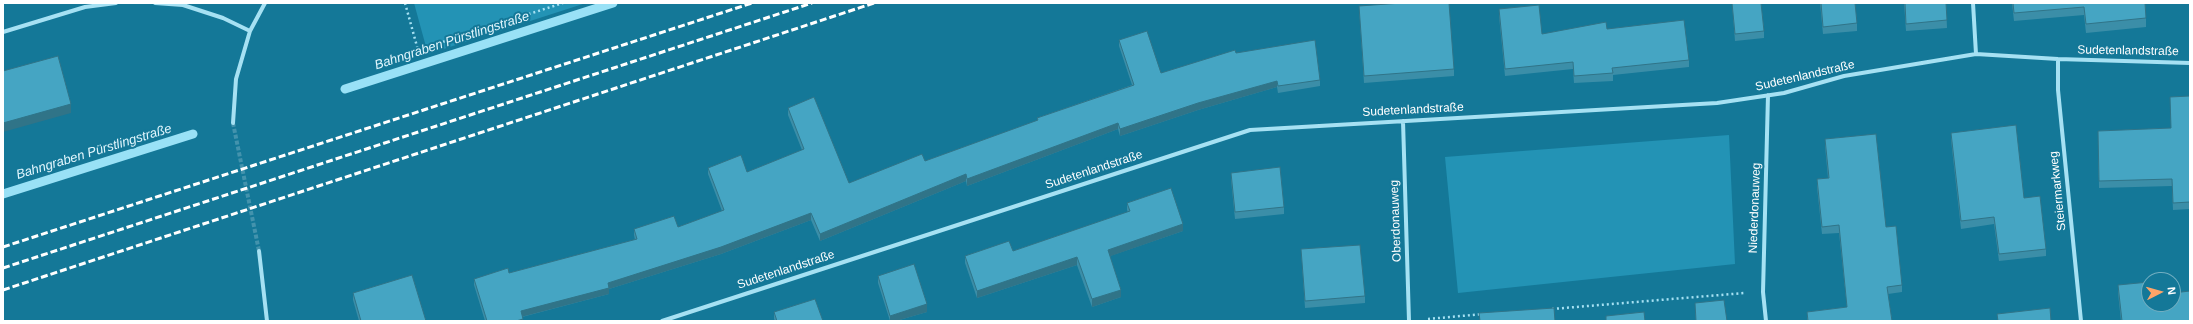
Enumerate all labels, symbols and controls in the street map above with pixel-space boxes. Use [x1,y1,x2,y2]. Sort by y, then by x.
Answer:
water label: Bahngraben Pürstlingstraße [373,9,531,73]
street label: Sudetenlandstraße [2077,43,2179,59]
street label: Sudetenlandstraße [1754,58,1856,94]
street label: Sudetenlandstraße [1362,100,1464,120]
water label: Bahngraben Pürstlingstraße [14,121,174,183]
street label: Sudetenlandstraße [1044,147,1144,193]
street label: Steiermarkweg [2047,150,2069,232]
street label: Niederdonauweg [1746,162,1764,254]
street label: Oberdonauweg [1387,180,1405,262]
street label: Sudetenlandstraße [736,247,836,293]
north arrow [2141,272,2181,312]
text: N [2166,286,2178,295]

